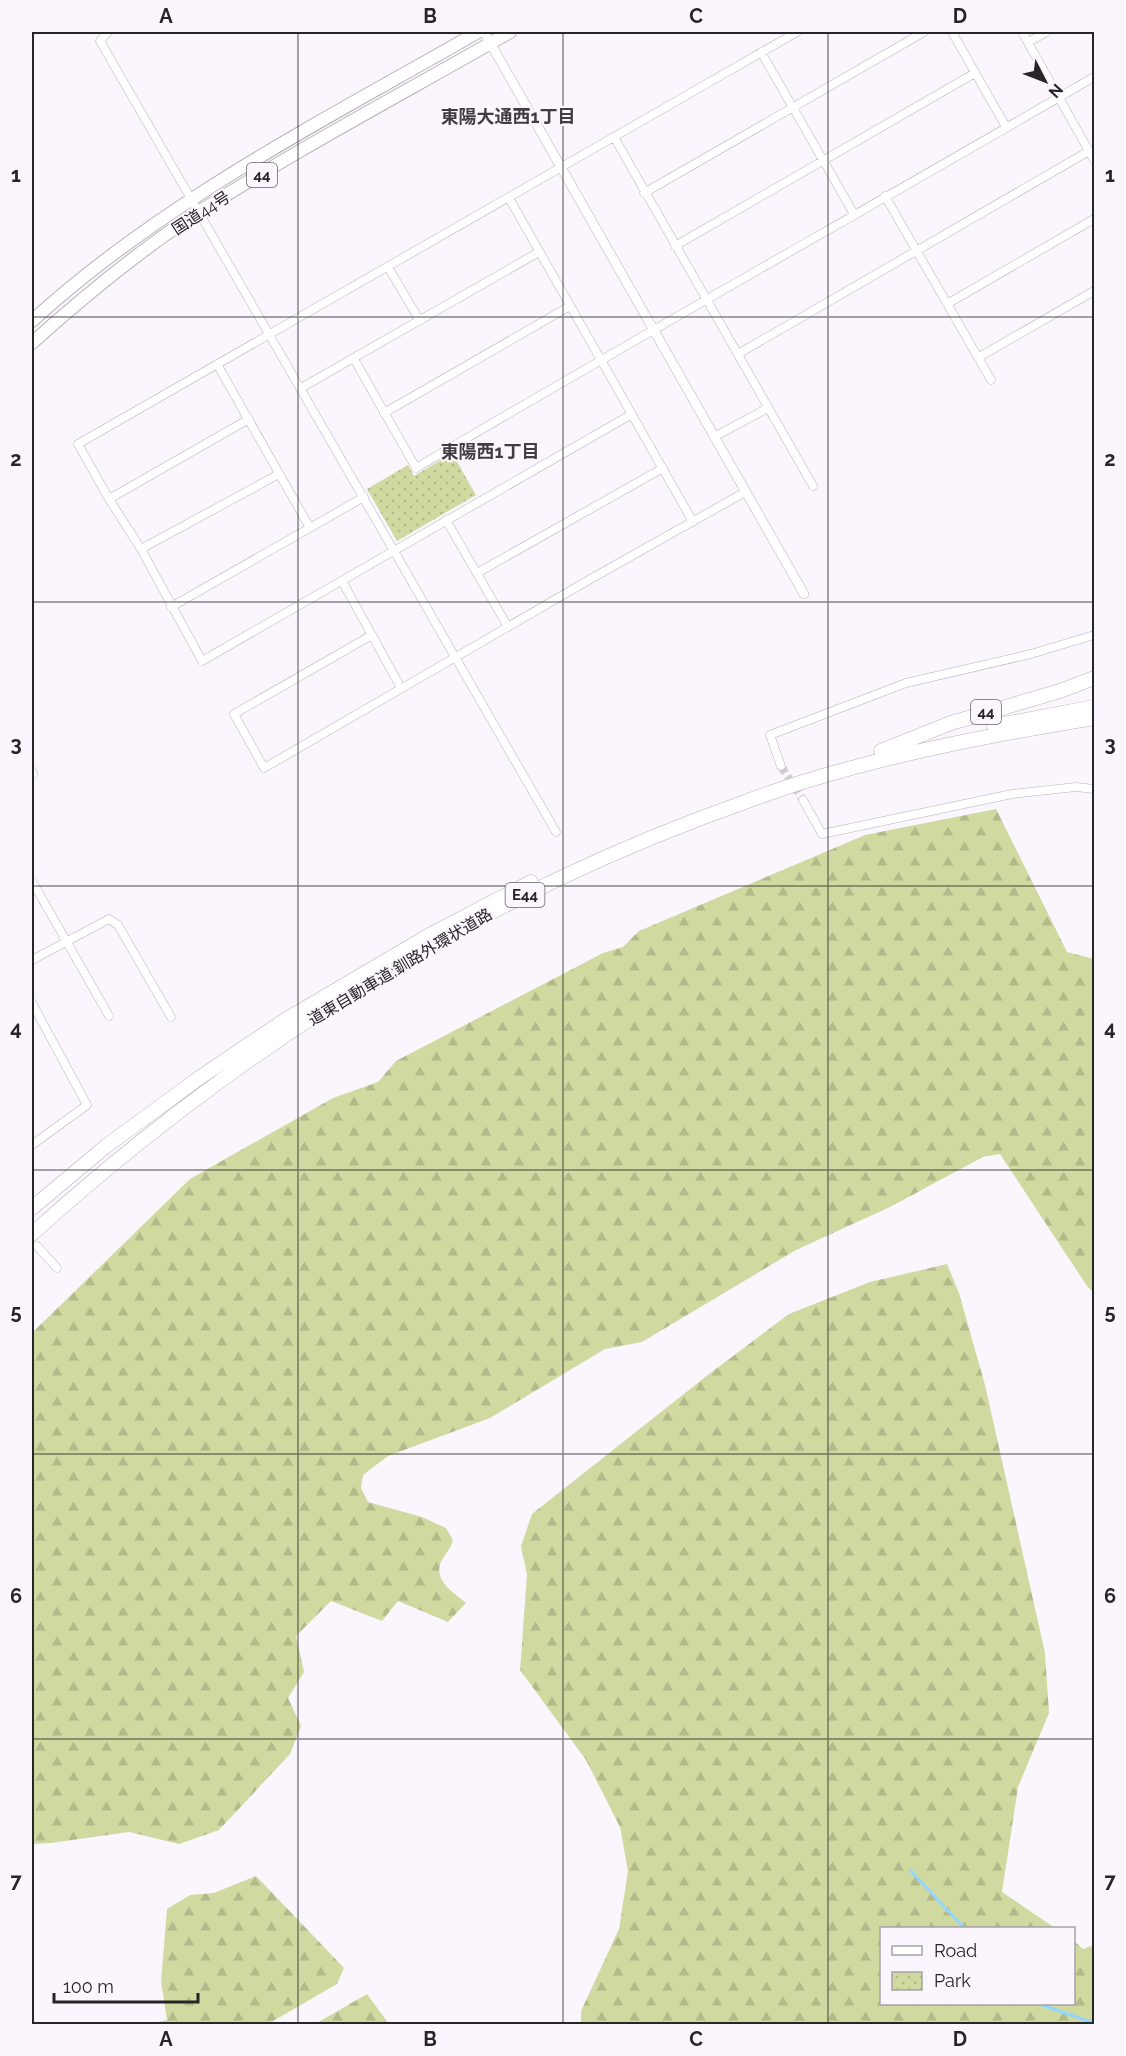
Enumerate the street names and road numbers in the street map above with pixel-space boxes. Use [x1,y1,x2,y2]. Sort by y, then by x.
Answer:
road number: 44 [247,163,277,187]
street label: 国道44号 [168,187,234,239]
road number: 44 [971,700,1001,724]
road number: E44 [506,883,544,907]
street label: 道東自動車道;釧路外環状道路 [305,904,495,1030]

